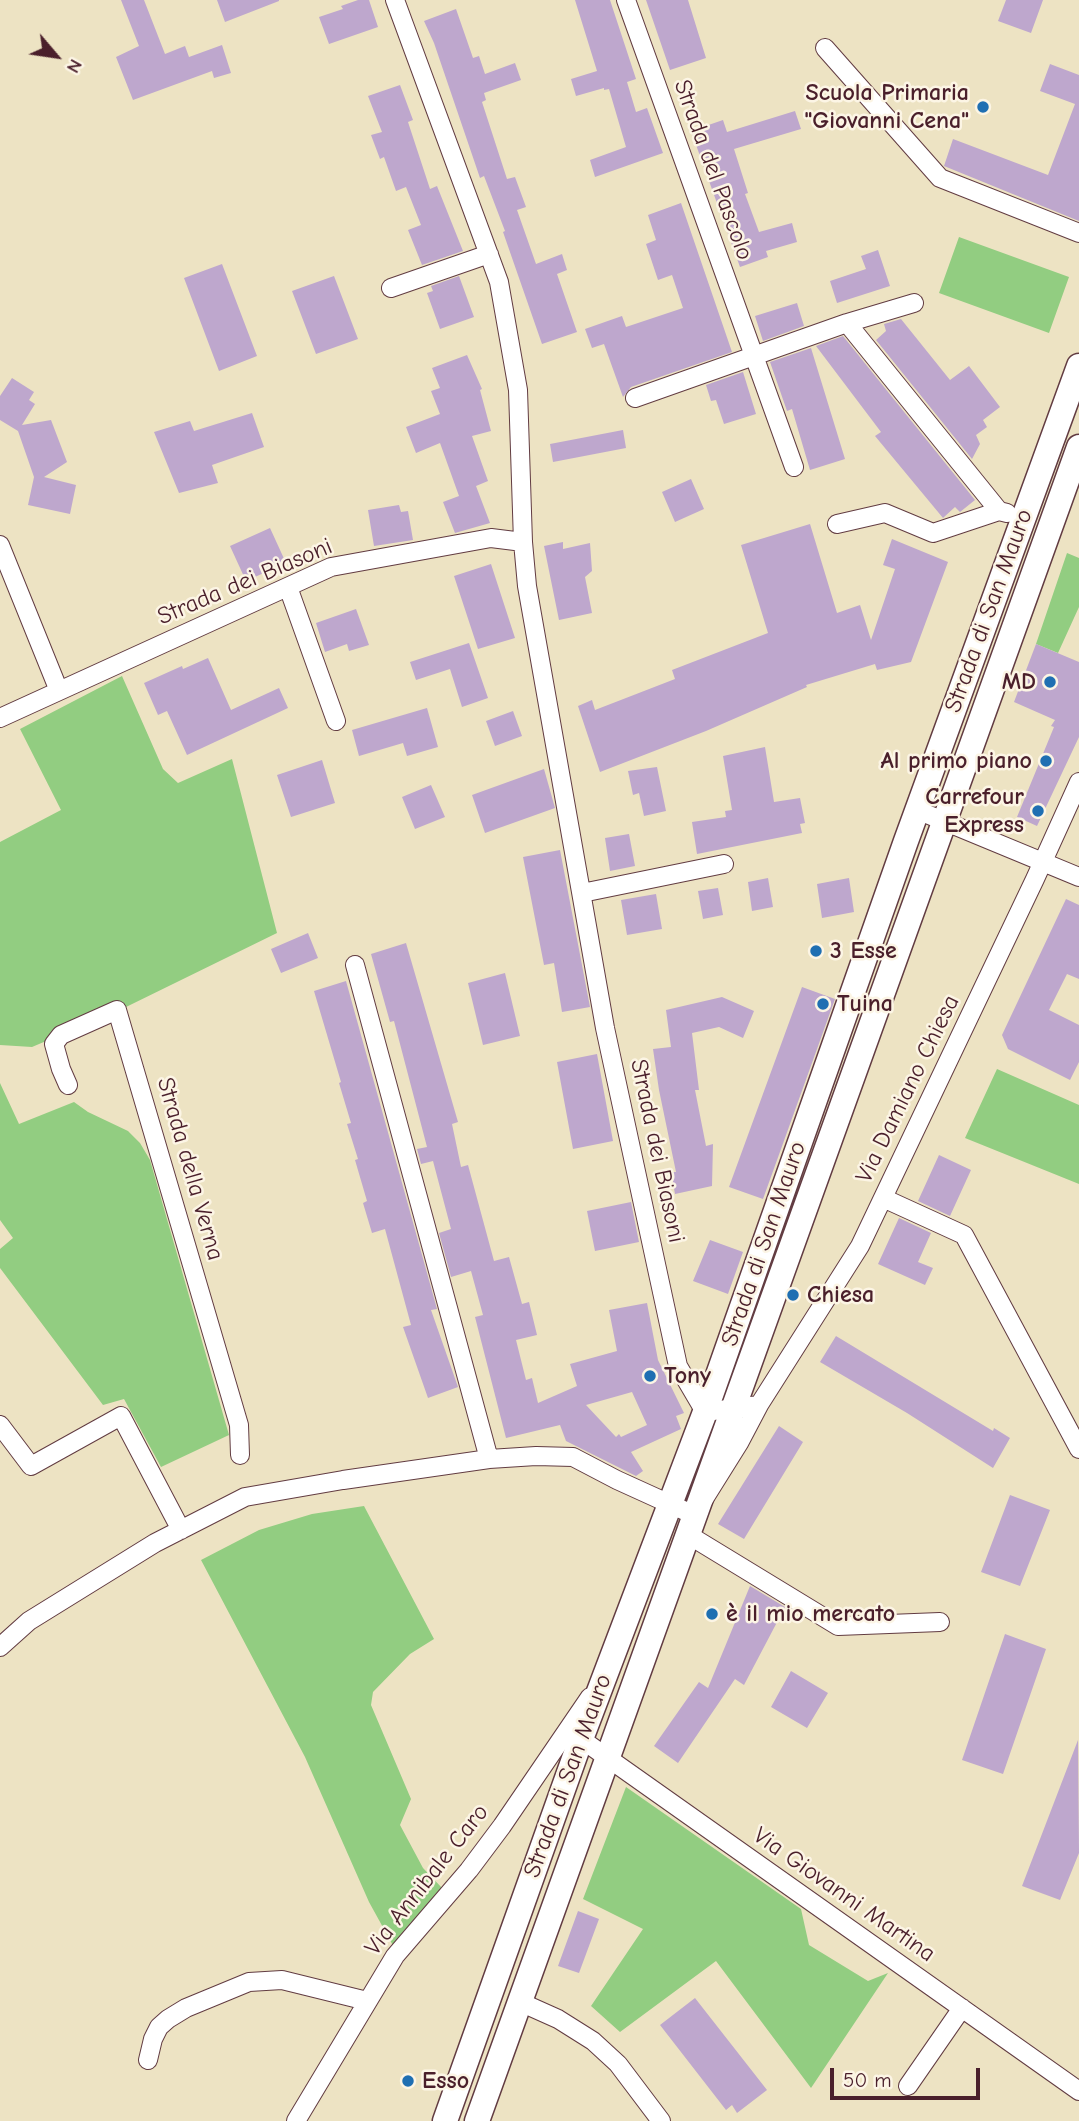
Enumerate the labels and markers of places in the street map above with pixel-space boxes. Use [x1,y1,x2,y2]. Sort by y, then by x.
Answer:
place label: Scuola Primaria "Giovanni Cena" [804,79,969,135]
marker: Scuola Primaria "Giovanni Cena" [975,99,991,115]
place label: MD [1002,668,1036,696]
marker: MD [1042,674,1058,690]
place label: Al primo piano [881,747,1032,775]
marker: Al primo piano [1038,753,1054,769]
place label: Carrefour Express [925,783,1024,839]
marker: Carrefour Express [1030,803,1046,819]
place label: 3 Esse [830,937,897,965]
marker: 3 Esse [808,943,824,959]
place label: Tuina [837,990,893,1018]
marker: Tuina [815,996,831,1012]
place label: Chiesa [807,1281,874,1309]
marker: Chiesa [785,1287,801,1303]
place label: Tony [664,1362,711,1390]
marker: Tony [642,1368,658,1384]
place label: è il mio mercato [726,1600,895,1628]
marker: è il mio mercato [704,1606,720,1622]
place label: Esso [422,2067,469,2095]
marker: Esso [400,2073,416,2089]

